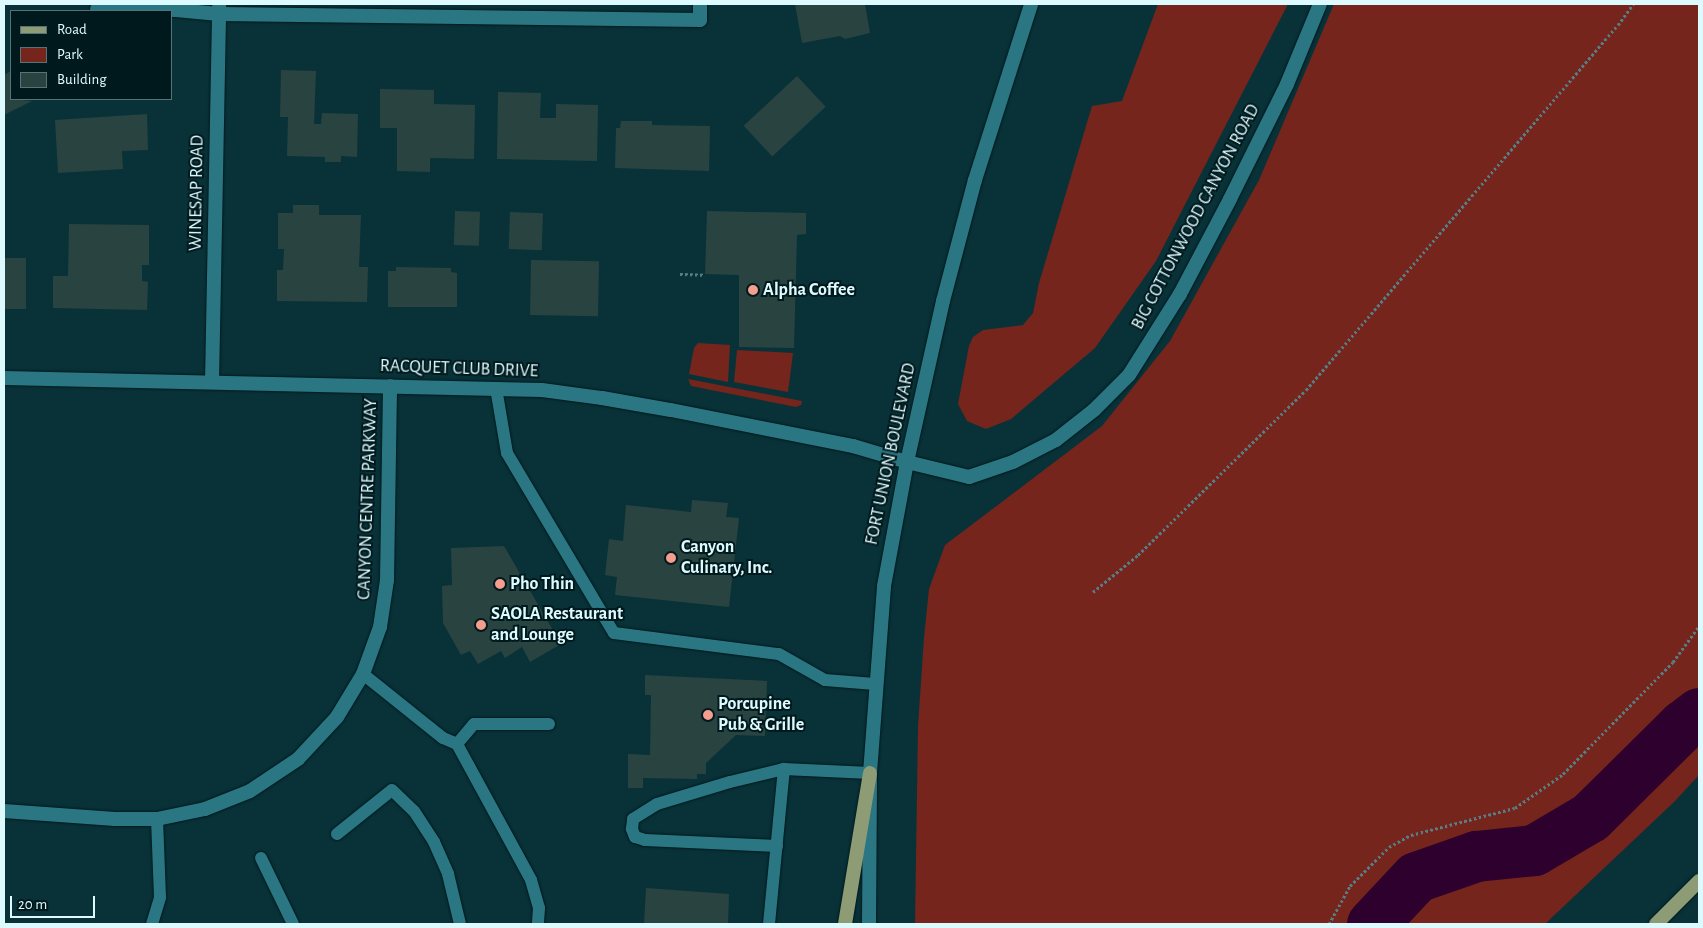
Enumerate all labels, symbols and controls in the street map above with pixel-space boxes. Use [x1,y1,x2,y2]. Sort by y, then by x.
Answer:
legend [10,10,172,100]
text: Road [57,22,87,37]
text: Park [57,47,83,62]
text: Building [57,72,107,87]
street label: BIG COTTONWOOD CANYON ROAD [1127,101,1265,333]
street label: WINESAP ROAD [185,135,209,251]
place label: Alpha Coffee [763,279,855,301]
marker: Alpha Coffee [747,284,759,296]
street label: RACQUET CLUB DRIVE [379,355,539,383]
street label: FORT UNION BOULEVARD [861,361,921,547]
street label: CANYON CENTRE PARKWAY [354,398,382,600]
place label: Canyon Culinary, Inc. [681,537,772,580]
marker: Canyon Culinary, Inc. [665,552,677,564]
place label: Pho Thin [510,573,574,595]
marker: Pho Thin [494,578,506,590]
place label: SAOLA Restaurant and Lounge [491,604,623,646]
marker: SAOLA Restaurant and Lounge [475,619,487,631]
place label: Porcupine Pub & Grille [718,694,804,736]
marker: Porcupine Pub & Grille [702,709,714,721]
scale bar [12,886,98,918]
text: 20 m [18,897,47,912]

